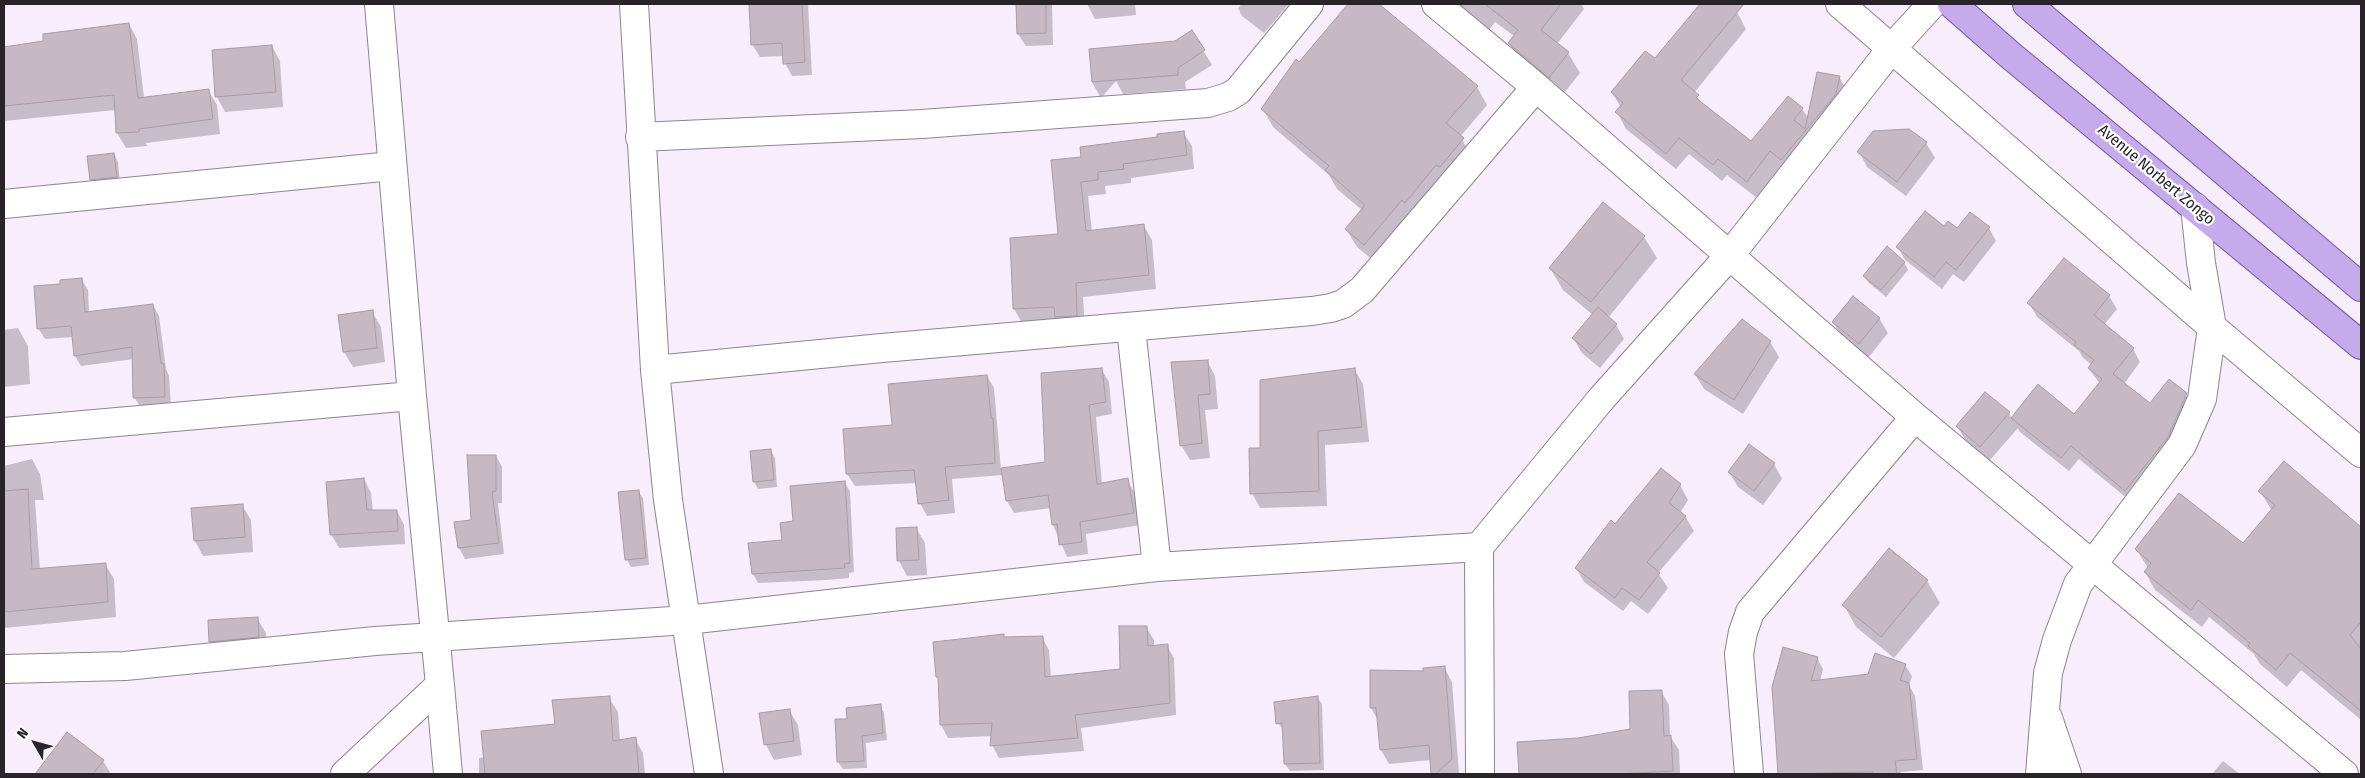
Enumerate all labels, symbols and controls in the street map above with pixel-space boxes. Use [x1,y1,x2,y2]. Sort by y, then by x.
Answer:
street label: Avenue Norbert Zongo [2094,121,2218,229]
north arrow [10,718,60,768]
text: N [14,725,32,742]

